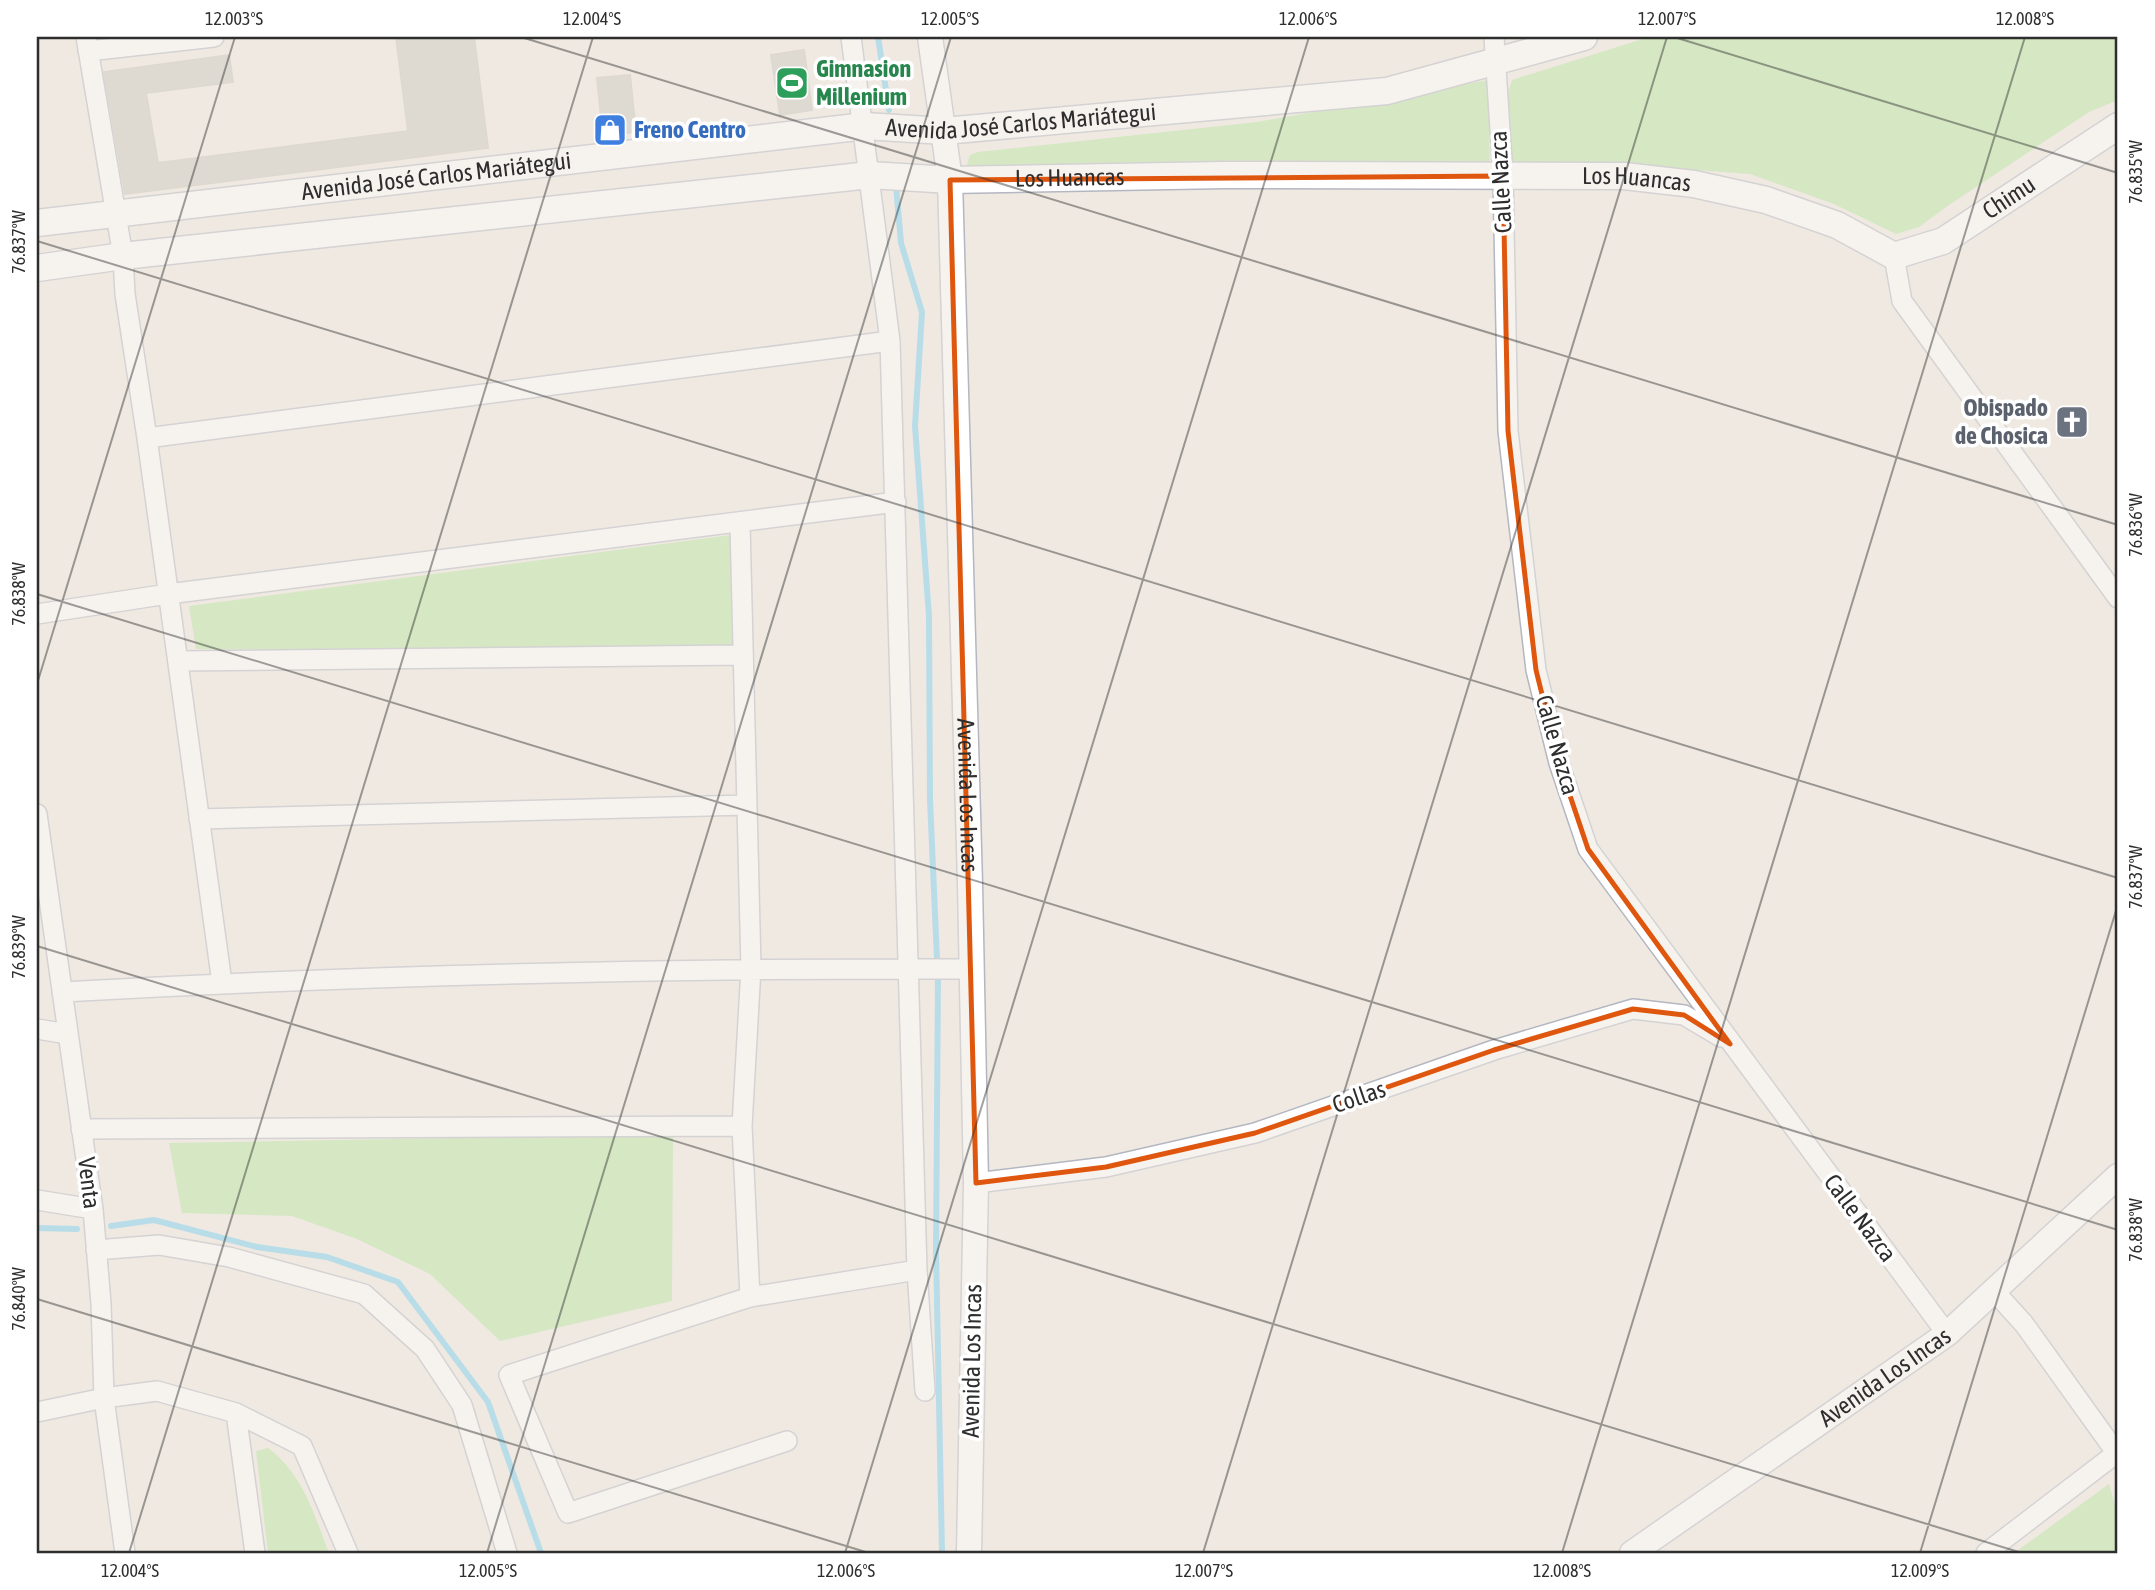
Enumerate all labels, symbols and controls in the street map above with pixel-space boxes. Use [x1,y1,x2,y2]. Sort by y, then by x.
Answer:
text: 12.003°S [205,8,263,29]
text: 12.004°S [563,8,621,29]
text: 12.005°S [921,8,979,29]
text: 12.006°S [1279,8,1337,29]
text: 12.007°S [1638,8,1696,29]
text: 12.008°S [1996,8,2054,29]
place label: Gimnasion Millenium [816,55,911,110]
sports icon: Gimnasion Millenium [773,64,811,102]
street label: Avenida José Carlos Mariátegui [885,98,1157,144]
shop icon: Freno Centro [591,111,629,149]
place label: Freno Centro [634,116,746,143]
street label: Calle Nazca [1484,130,1517,234]
text: 76.835°W [2125,140,2146,204]
street label: Avenida José Carlos Mariátegui [300,147,573,205]
street label: Los Huancas [1582,162,1692,197]
street label: Los Huancas [1015,163,1124,192]
street label: Chimu [1978,170,2040,224]
text: 76.837°W [8,210,29,274]
place label: Obispado de Chosica [1955,394,2048,449]
church icon: Obispado de Chosica [2053,403,2091,441]
text: 76.836°W [2125,493,2146,557]
text: 76.838°W [8,562,29,626]
street label: Calle Nazca [1530,692,1585,798]
street label: Avenida Los Incas [952,718,984,873]
text: 76.837°W [2125,845,2146,909]
text: 76.839°W [8,915,29,979]
street label: Collas [1329,1075,1389,1118]
street label: Venta [73,1156,106,1210]
street label: Calle Nazca [1819,1169,1902,1267]
text: 76.838°W [2125,1198,2146,1262]
text: 76.840°W [8,1267,29,1331]
street label: Avenida Los Incas [957,1284,986,1438]
street label: Avenida Los Incas [1814,1322,1956,1432]
text: 12.004°S [101,1560,159,1581]
text: 12.005°S [459,1560,517,1581]
text: 12.006°S [817,1560,875,1581]
text: 12.007°S [1175,1560,1233,1581]
text: 12.008°S [1533,1560,1591,1581]
text: 12.009°S [1891,1560,1949,1581]

